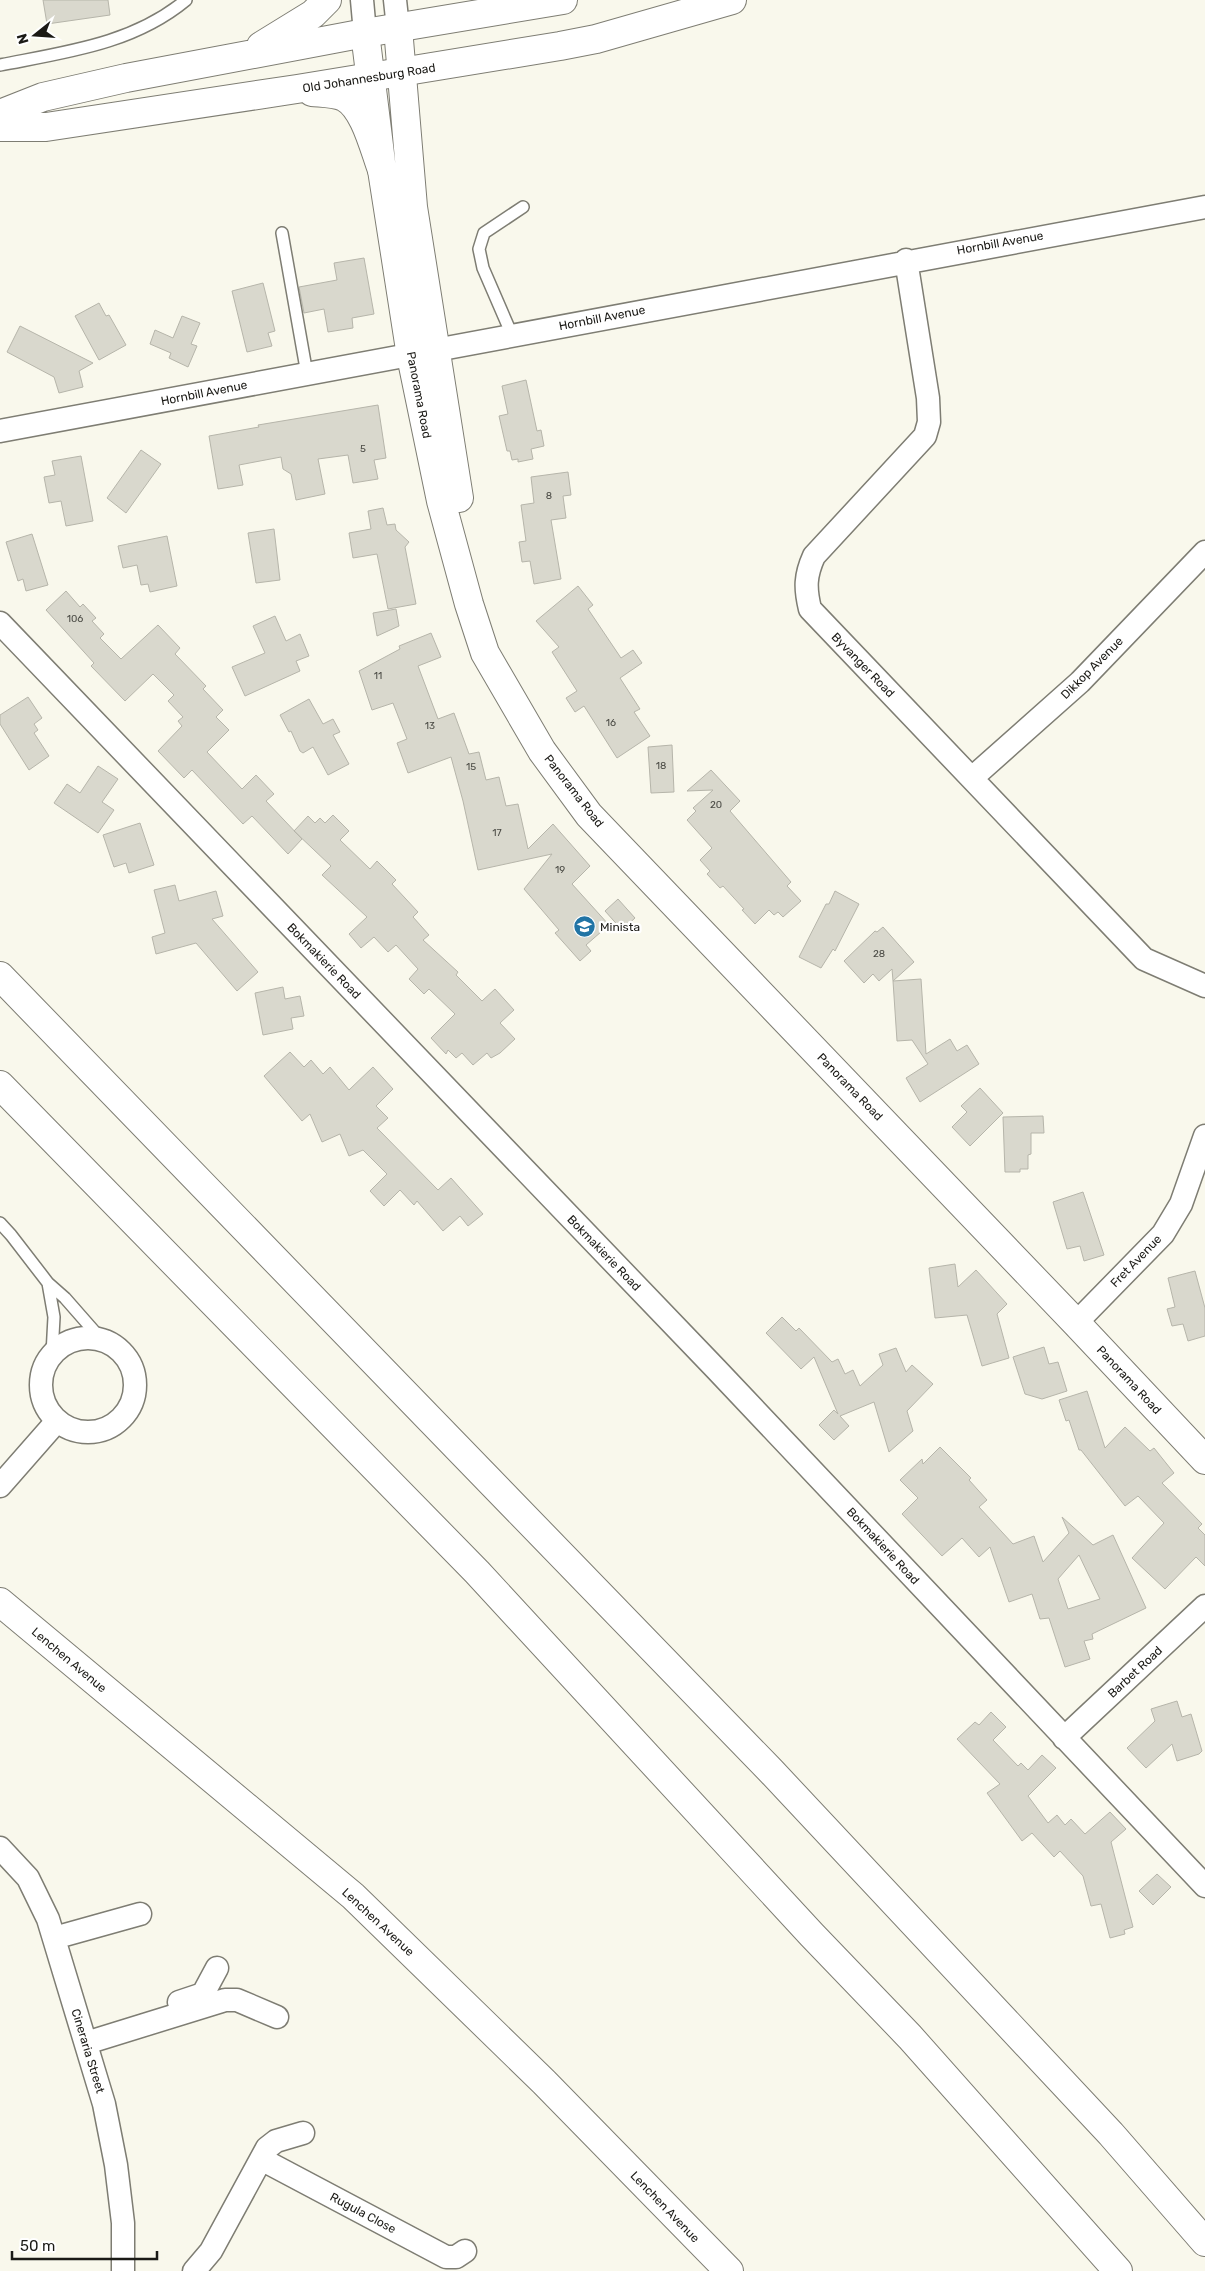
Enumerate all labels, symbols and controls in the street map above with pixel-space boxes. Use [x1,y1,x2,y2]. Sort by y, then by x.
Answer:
north arrow [10,10,60,60]
text: N [13,31,33,46]
street label: Old Johannesburg Road [302,61,436,95]
street label: Hornbill Avenue [956,228,1045,258]
street label: Hornbill Avenue [558,303,647,333]
street label: Panorama Road [404,350,434,440]
street label: Hornbill Avenue [160,378,249,408]
house number: 5 [360,443,366,455]
house number: 8 [546,490,552,502]
house number: 106 [67,613,83,625]
street label: Byvanger Road [829,630,897,700]
street label: Dikkop Avenue [1058,634,1126,702]
house number: 11 [374,670,382,682]
house number: 16 [606,717,616,729]
house number: 13 [425,720,435,732]
street label: Panorama Road [541,752,607,830]
house number: 18 [656,760,666,772]
house number: 15 [466,761,476,773]
house number: 20 [710,799,722,811]
house number: 17 [492,827,502,839]
house number: 19 [555,864,565,876]
school or university icon: Minista [572,915,596,939]
street label: Bokmakierie Road [284,920,364,1002]
place label: Minista [600,920,640,934]
house number: 28 [873,948,885,960]
street label: Panorama Road [814,1050,886,1124]
street label: Bokmakierie Road [564,1212,644,1294]
street label: Fret Avenue [1108,1232,1165,1290]
street label: Panorama Road [1094,1343,1164,1417]
street label: Bokmakierie Road [844,1505,922,1587]
street label: Lenchen Avenue [29,1625,109,1695]
street label: Barbet Road [1105,1643,1165,1701]
street label: Lenchen Avenue [339,1885,417,1959]
street label: Cineraria Street [68,2007,108,2095]
street label: Lenchen Avenue [628,2169,703,2246]
street label: Rugula Close [328,2190,399,2236]
scale bar [12,2228,158,2260]
text: 50 m [20,2237,55,2255]

